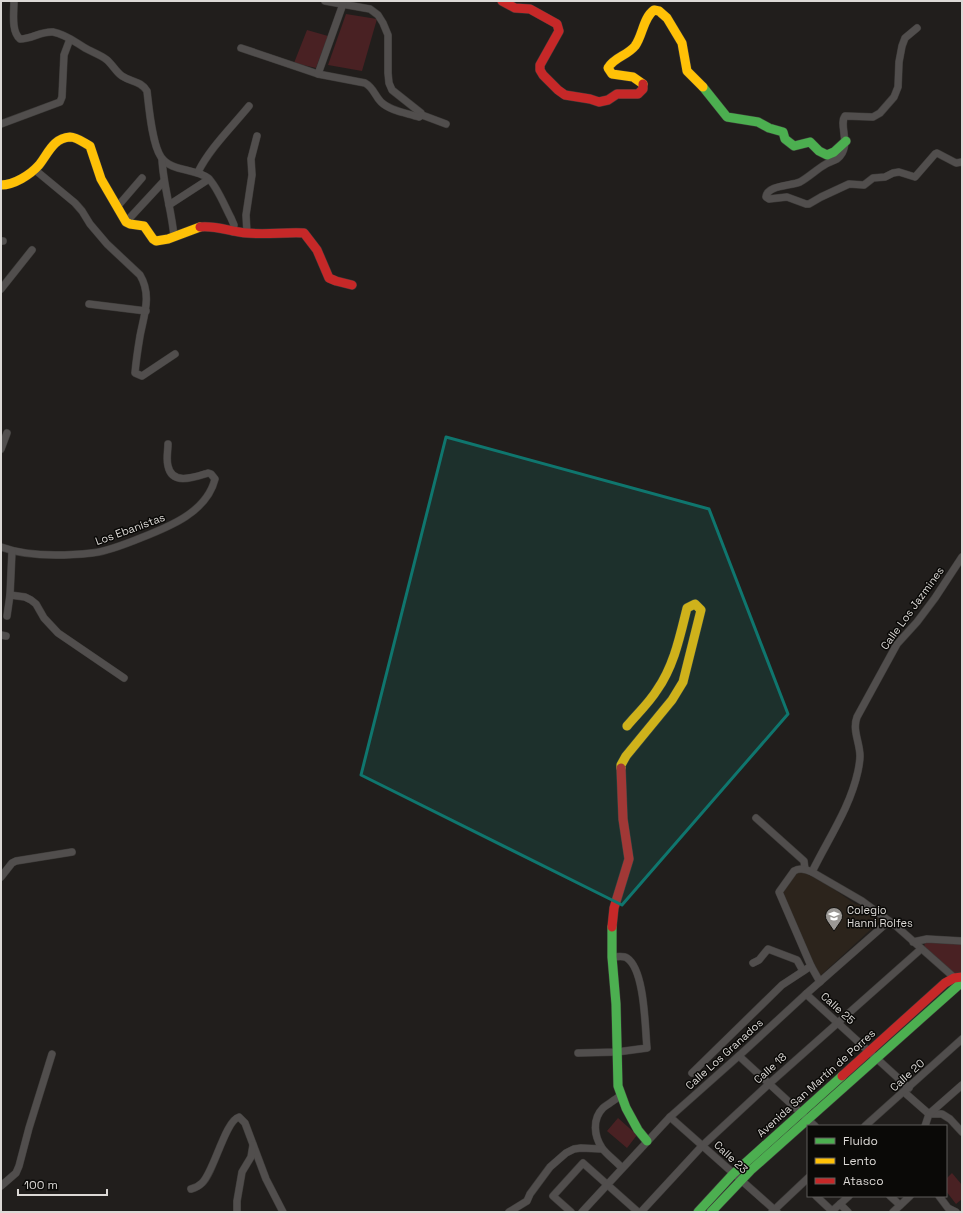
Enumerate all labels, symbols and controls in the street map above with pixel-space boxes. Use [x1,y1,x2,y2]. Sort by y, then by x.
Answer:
street label: Los Ebanistas [93,510,167,548]
street label: Calle Los Jazmines [877,564,947,652]
place label: Colegio Hanni Rolfes [847,903,913,930]
school or university icon: Colegio Hanni Rolfes [824,906,844,931]
street label: Calle 25 [818,989,858,1027]
street label: Calle Los Granados [682,1015,766,1093]
street label: Avenida San Martín de Porres [754,1026,878,1140]
street label: Calle 18 [751,1049,789,1086]
street label: Calle 20 [887,1056,927,1094]
legend [807,1125,947,1197]
text: Fluido [843,1133,878,1149]
street label: Calle 23 [711,1138,751,1176]
text: Lento [843,1153,877,1169]
scale bar [18,1171,107,1197]
text: Atasco [843,1173,884,1189]
text: 100 m [24,1177,58,1193]

